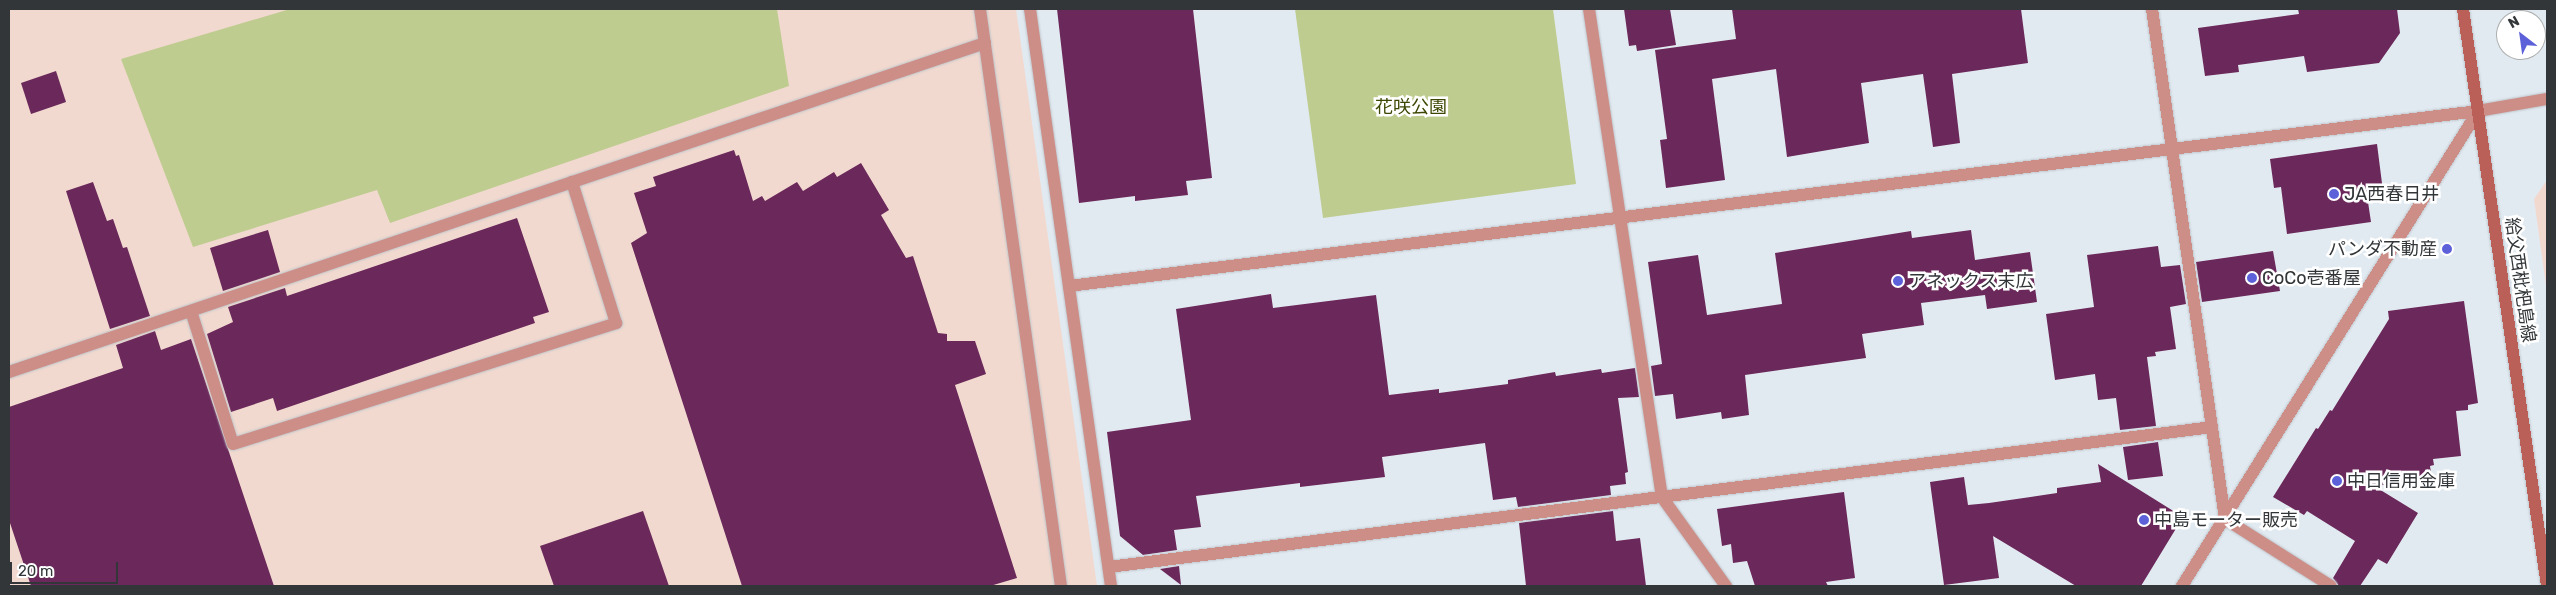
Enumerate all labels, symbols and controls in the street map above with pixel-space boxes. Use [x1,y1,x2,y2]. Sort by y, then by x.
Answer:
north arrow [2496,10,2546,60]
text: N [2505,13,2522,32]
park label: 花咲公園 [1375,96,1447,118]
place label: JA西春日井 [2344,183,2439,205]
marker: JA西春日井 [2328,188,2340,200]
street label: 給父西枇杷島線 [2501,216,2539,344]
place label: パンダ不動産 [2329,238,2437,260]
marker: パンダ不動産 [2441,243,2453,255]
place label: CoCo壱番屋 [2262,267,2361,289]
place label: アネックス末広 [1908,270,2034,292]
marker: CoCo壱番屋 [2246,272,2258,284]
marker: アネックス末広 [1892,275,1904,287]
place label: 中日信用金庫 [2347,470,2455,492]
marker: 中日信用金庫 [2331,475,2343,487]
place label: 中島モーター販売 [2154,509,2298,531]
marker: 中島モーター販売 [2138,514,2150,526]
scale bar [12,552,120,584]
text: 20 m [18,562,53,580]

